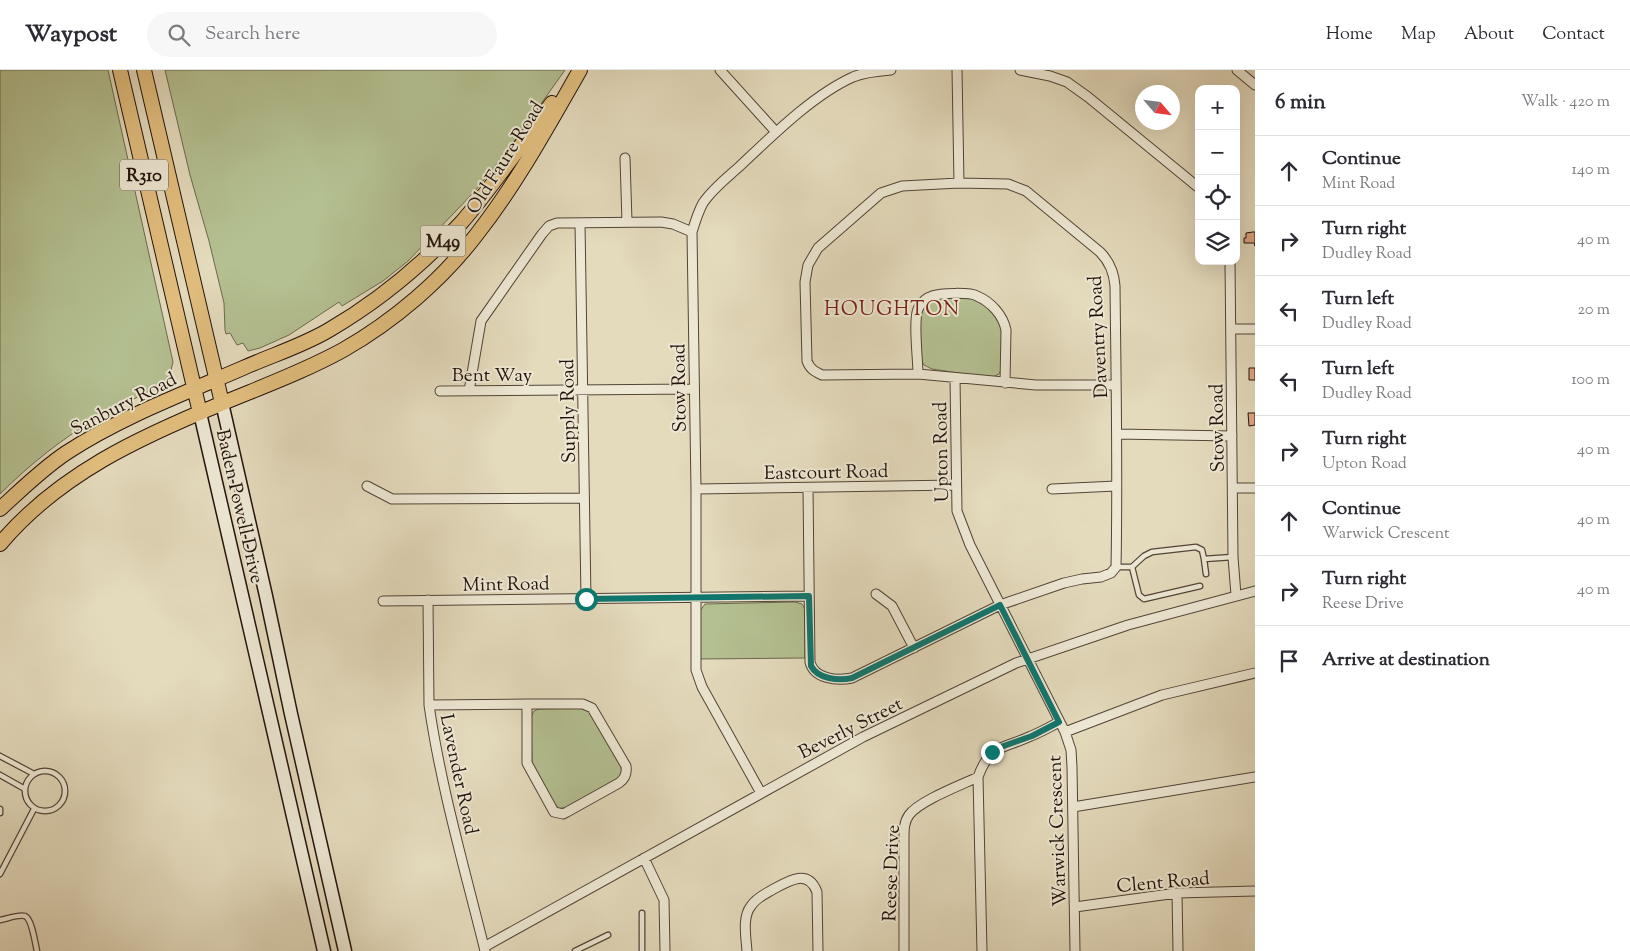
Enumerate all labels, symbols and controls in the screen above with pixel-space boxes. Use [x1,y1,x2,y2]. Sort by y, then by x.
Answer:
search box [147,12,497,57]
text: Waypost [25,18,117,52]
icon: search [165,21,193,49]
text: Search here [205,21,300,48]
text: Home [1326,22,1373,48]
text: Map [1401,22,1436,48]
text: About [1464,22,1514,48]
text: Contact [1542,22,1605,48]
north arrow [1135,85,1180,130]
map controls [1195,85,1240,265]
button: + [1195,85,1240,130]
text: 6 min [1275,88,1326,118]
text: Walk · 420 m [1521,91,1610,114]
street label: Old Faure Road [461,96,552,220]
button: − [1195,130,1240,175]
text: Continue [1322,146,1401,173]
icon: ahead [1275,157,1303,185]
text: 140 m [1572,159,1610,182]
road number: R310 [120,160,168,190]
text: Mint Road [1322,173,1395,196]
button: locate [1195,175,1240,220]
text: Turn right [1322,216,1406,243]
button: layers [1195,220,1240,265]
road number: M49 [420,226,466,257]
icon: right [1275,227,1303,255]
text: 40 m [1577,229,1610,252]
text: Dudley Road [1322,243,1412,266]
street label: Daventry Road [1083,275,1116,399]
text: Turn left [1322,286,1394,313]
district label: HOUGHTON [824,296,960,325]
icon: left [1275,297,1303,325]
text: 20 m [1577,299,1610,322]
text: Dudley Road [1322,313,1412,336]
street label: Stow Road [666,343,695,433]
text: Turn left [1322,356,1394,383]
street label: Supply Road [555,358,584,463]
street label: Bent Way [452,363,533,390]
street label: Sanbury Road [66,367,182,444]
icon: left [1275,367,1303,395]
text: 100 m [1571,369,1610,392]
street label: Stow Road [1204,383,1233,473]
text: Dudley Road [1322,383,1412,406]
street label: Upton Road [928,401,957,503]
text: Turn right [1322,426,1406,453]
street label: Baden Powell Drive [208,427,269,587]
icon: right [1275,437,1303,465]
text: 40 m [1577,439,1610,462]
text: Upton Road [1322,453,1407,476]
street label: Eastcourt Road [764,459,889,488]
text: Continue [1322,496,1401,523]
icon: ahead [1275,507,1303,535]
text: 40 m [1577,509,1610,532]
text: Warwick Crescent [1322,523,1450,546]
text: Turn right [1322,566,1406,593]
street label: Mint Road [462,571,550,600]
icon: right [1275,577,1303,605]
text: 40 m [1577,579,1610,602]
route start [575,588,598,611]
text: Reese Drive [1322,593,1404,616]
icon: arrive [1275,647,1303,675]
text: Arrive at destination [1322,647,1490,674]
street label: Beverly Street [794,691,908,767]
street label: Lavender Road [432,712,484,838]
route end [981,741,1004,764]
street label: Warwick Crescent [1042,754,1075,907]
street label: Reese Drive [877,824,908,922]
street label: Clent Road [1115,866,1211,901]

